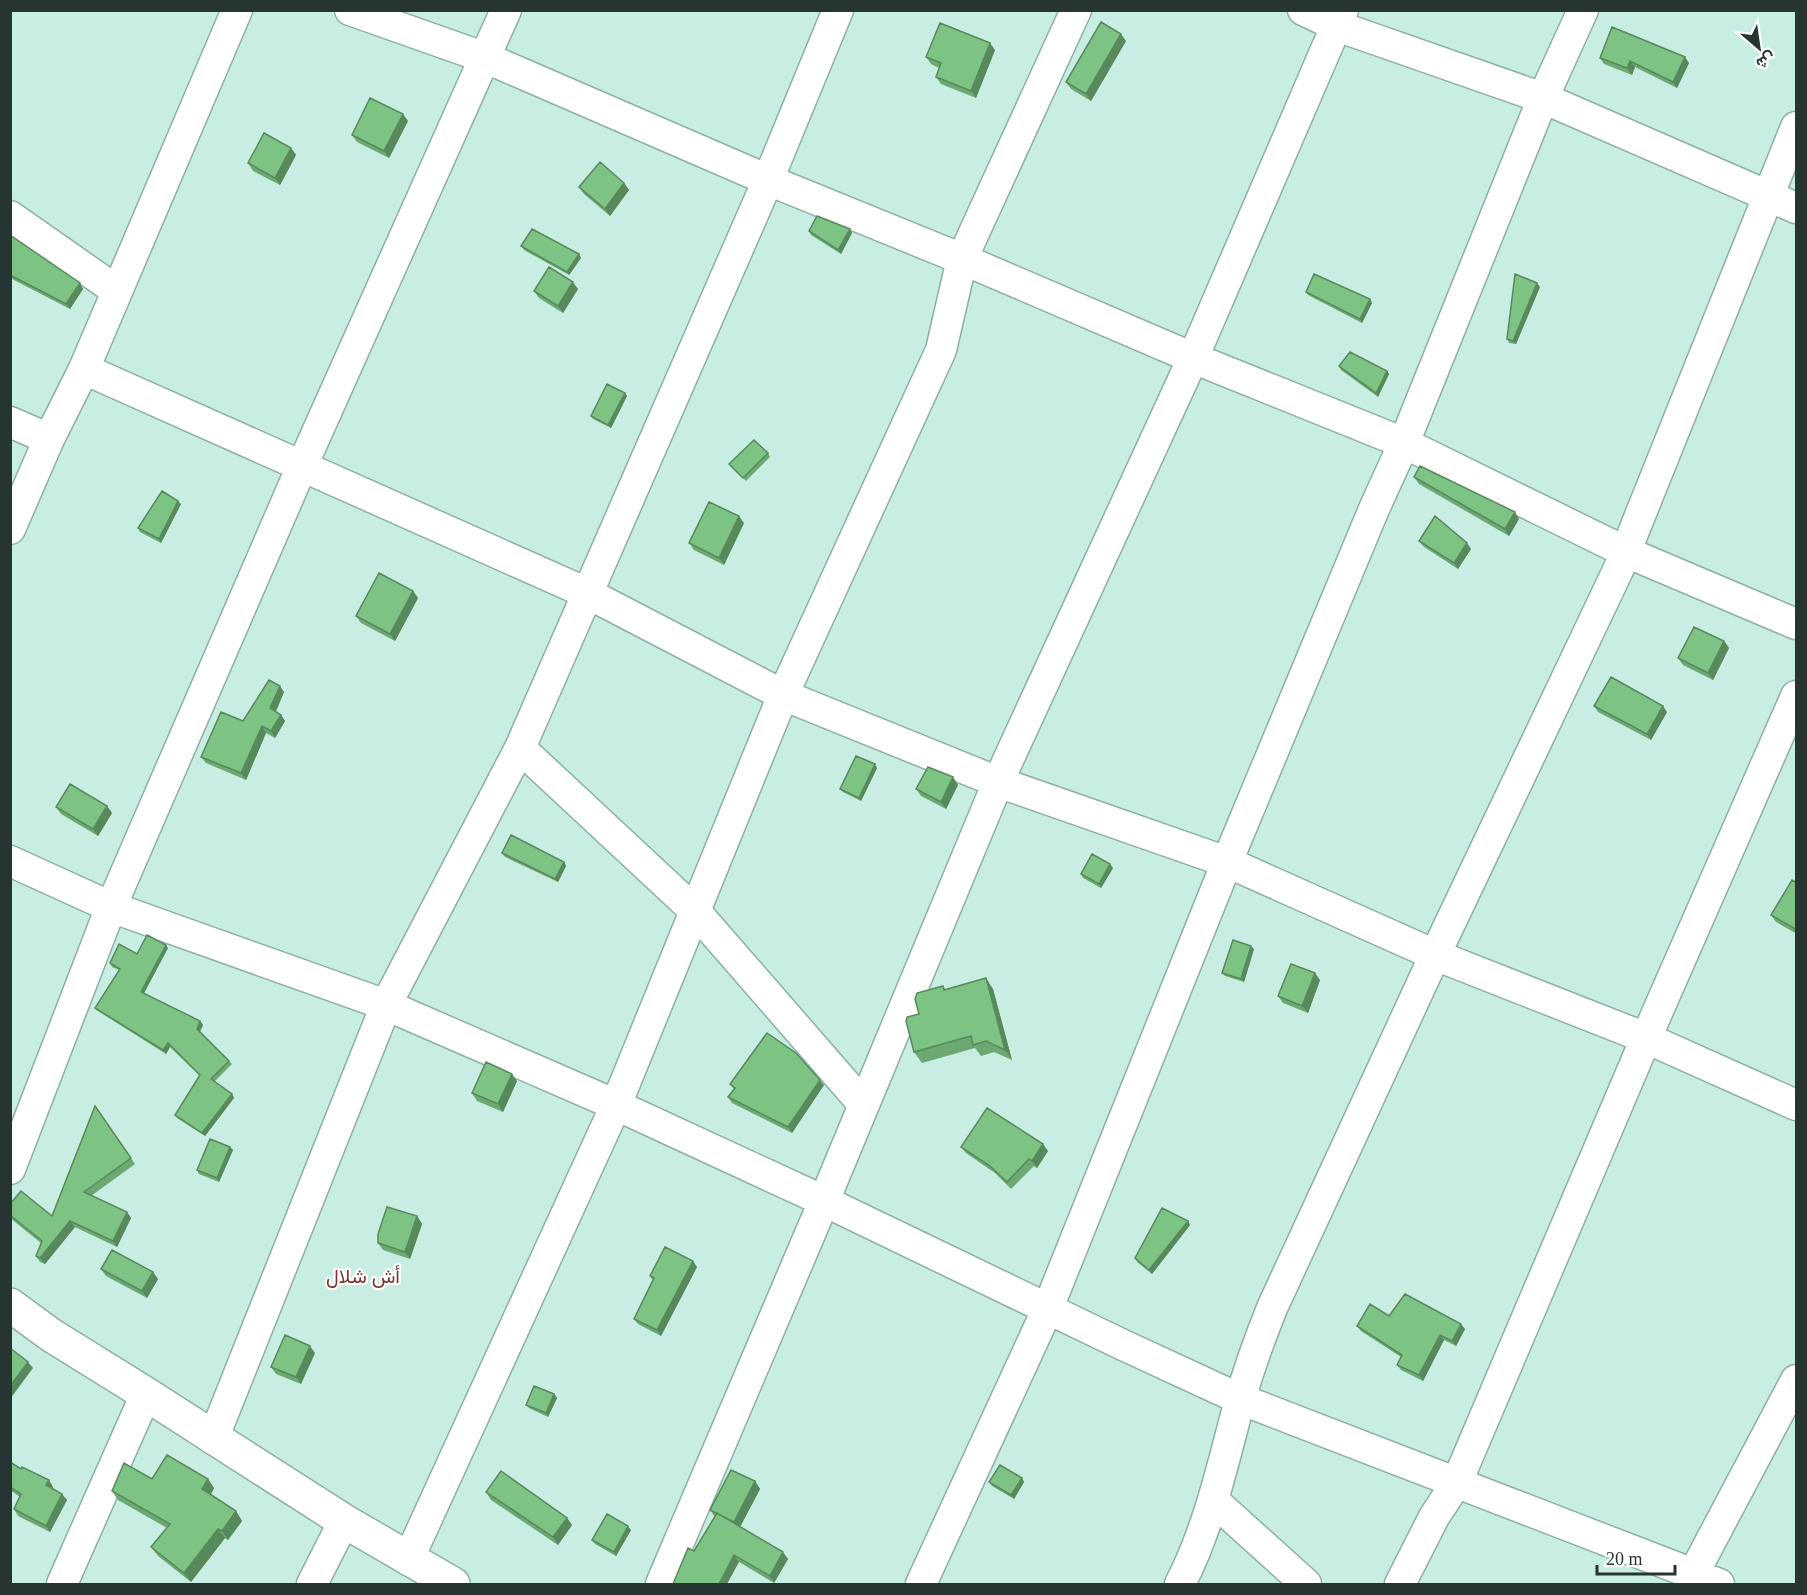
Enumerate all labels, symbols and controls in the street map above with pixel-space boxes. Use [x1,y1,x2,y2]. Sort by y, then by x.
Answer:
north arrow [1729,18,1789,78]
text: ش [1753,48,1779,73]
district label: أش شلال [326,1265,400,1288]
scale bar [1597,1538,1675,1576]
text: 20 m [1606,1549,1643,1569]

